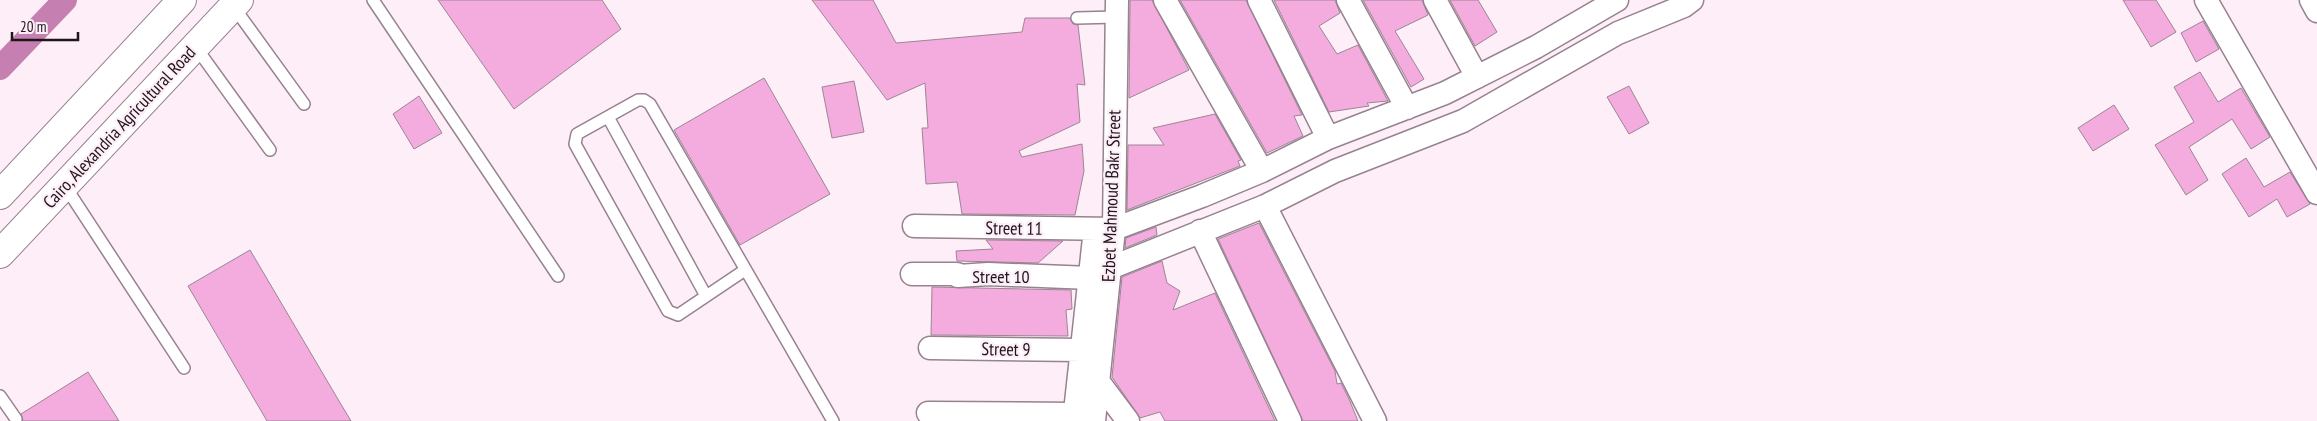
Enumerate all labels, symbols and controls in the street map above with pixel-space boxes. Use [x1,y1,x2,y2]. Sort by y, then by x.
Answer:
scale bar [12,10,79,42]
text: 20 m [20,17,46,36]
street label: Cairo, Alexandria Agricultural Road [38,41,200,213]
street label: Ezbet Mahmoud Bakr Street [1096,109,1126,283]
street label: Street 11 [985,216,1043,240]
street label: Street 10 [972,265,1030,288]
street label: Street 9 [981,337,1031,361]

